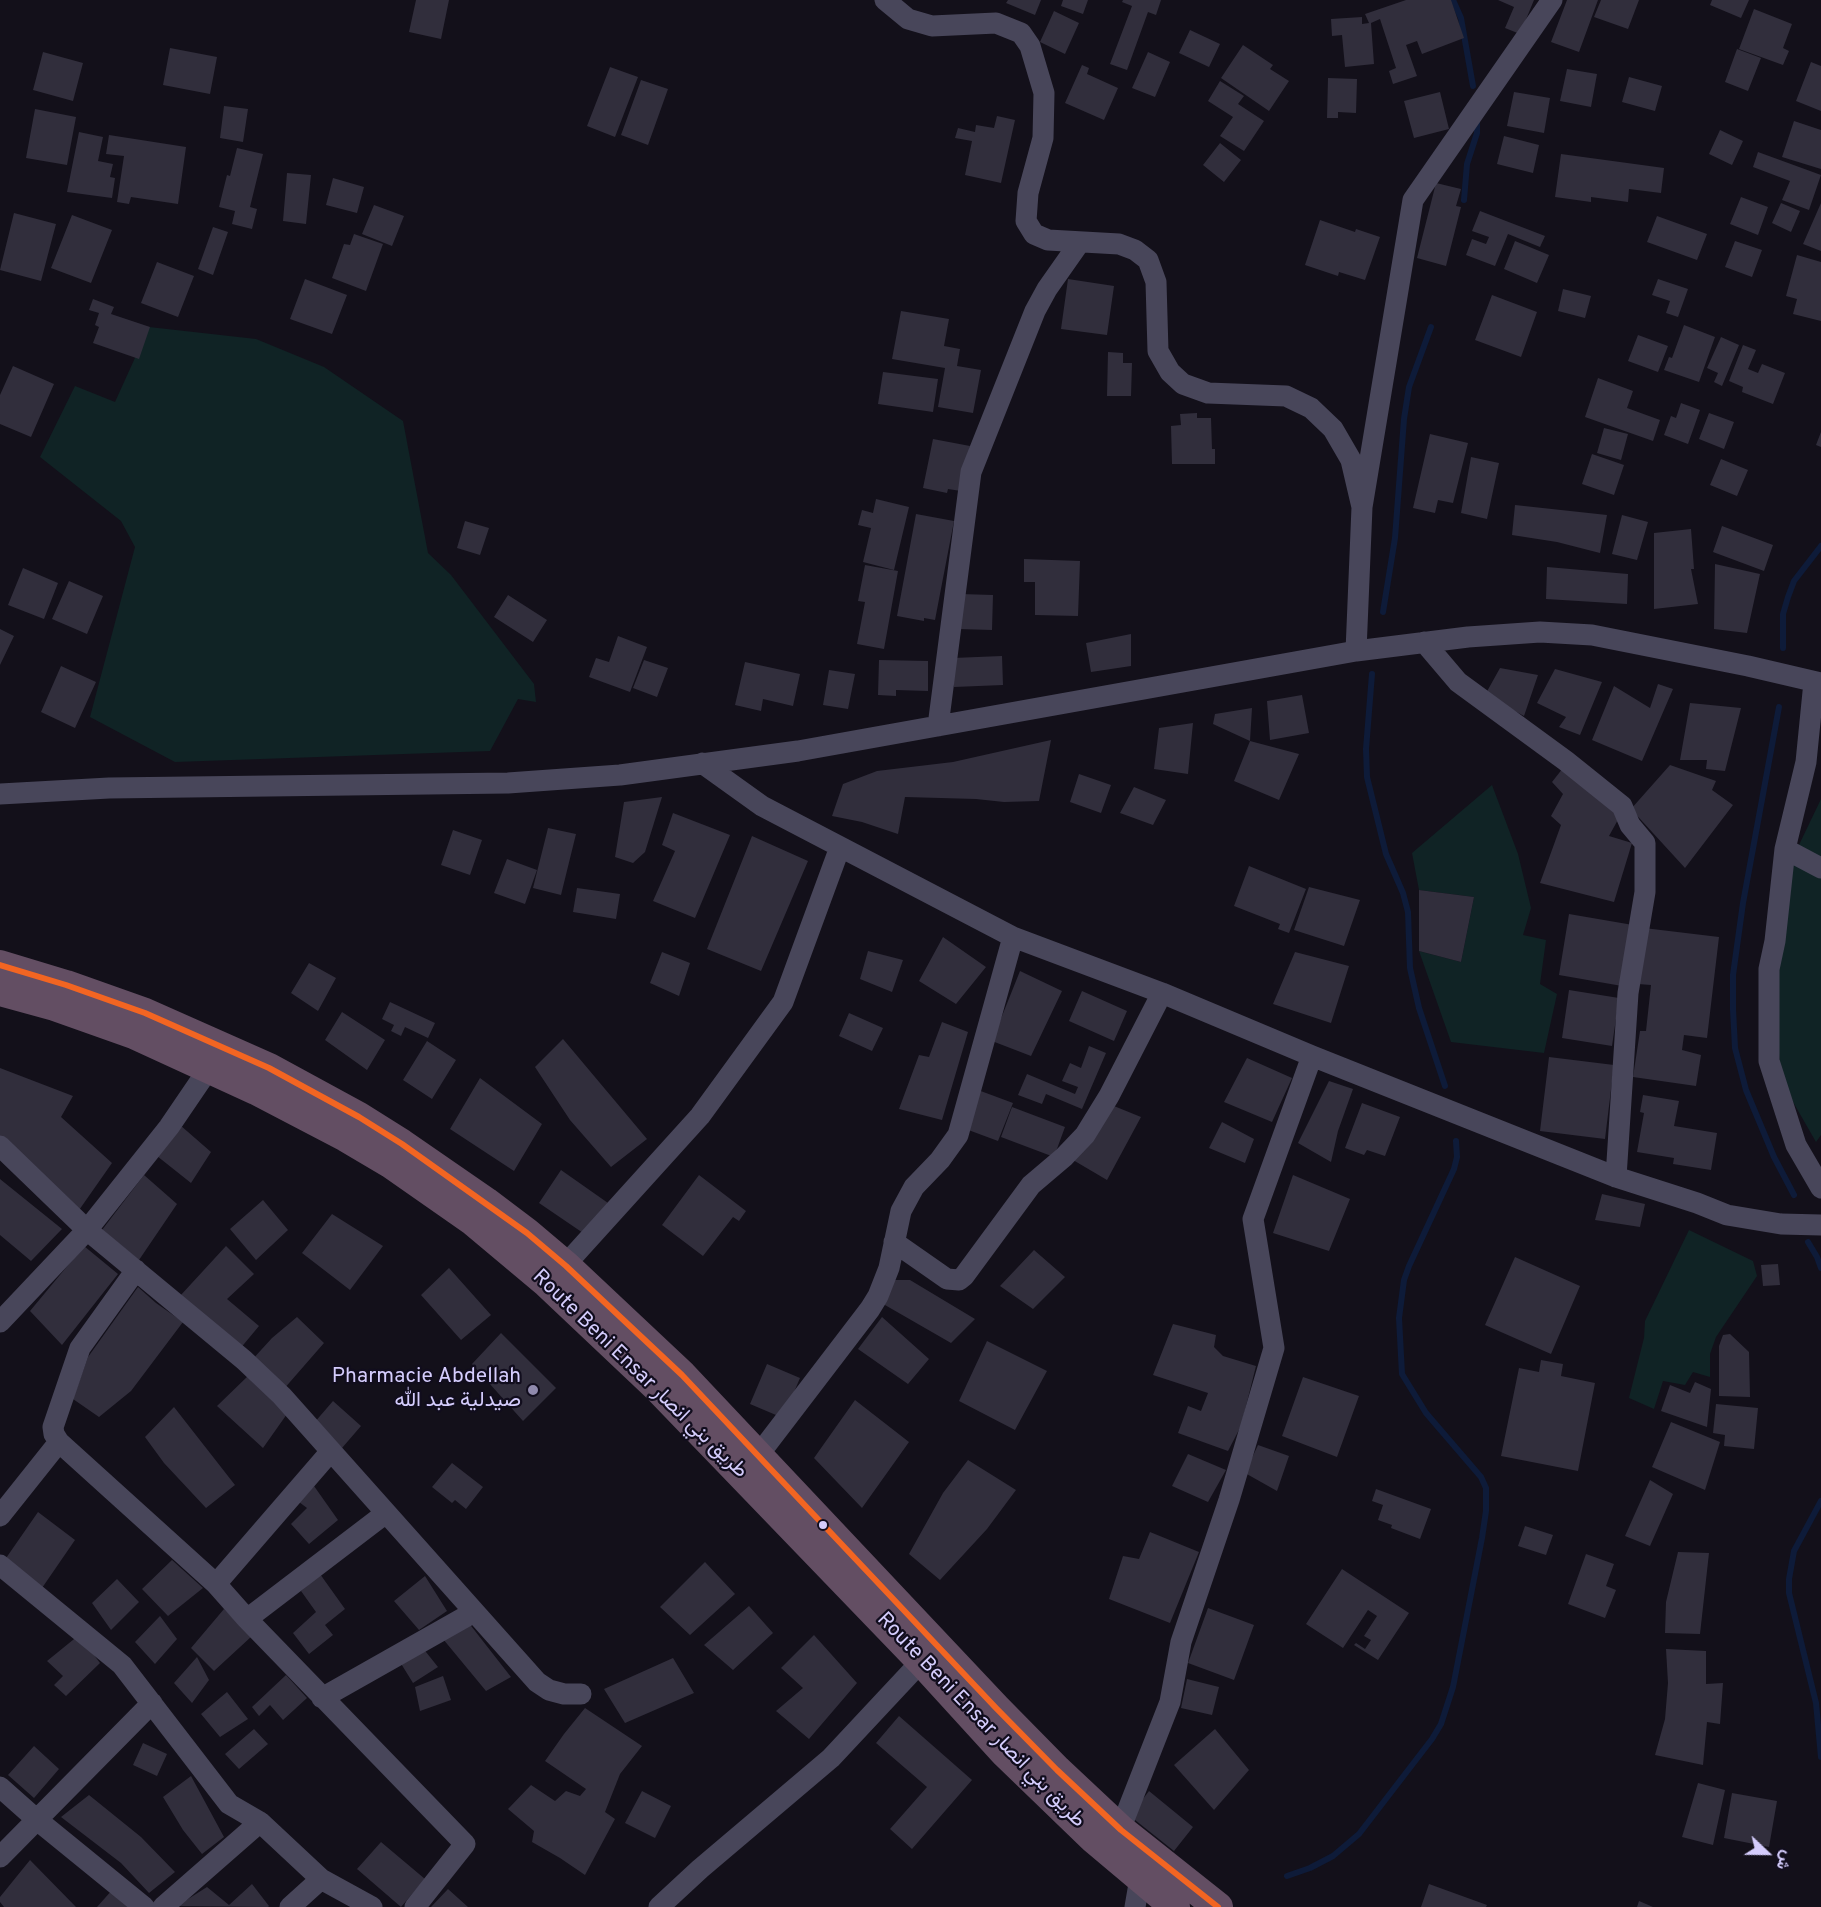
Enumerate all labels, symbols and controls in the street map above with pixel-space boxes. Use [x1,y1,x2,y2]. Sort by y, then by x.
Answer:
street label: Route Beni Ensar طريق بني انصار [526,1265,752,1485]
place label: Pharmacie Abdellah صيدلية عبد الله [332,1365,521,1415]
marker: Pharmacie Abdellah صيدلية عبد الله [526,1383,540,1397]
unlabelled marker [817,1519,829,1531]
street label: Route Beni Ensar طريق بني انصار [870,1608,1090,1834]
north arrow [1737,1823,1797,1883]
text: ش [1771,1847,1797,1872]

